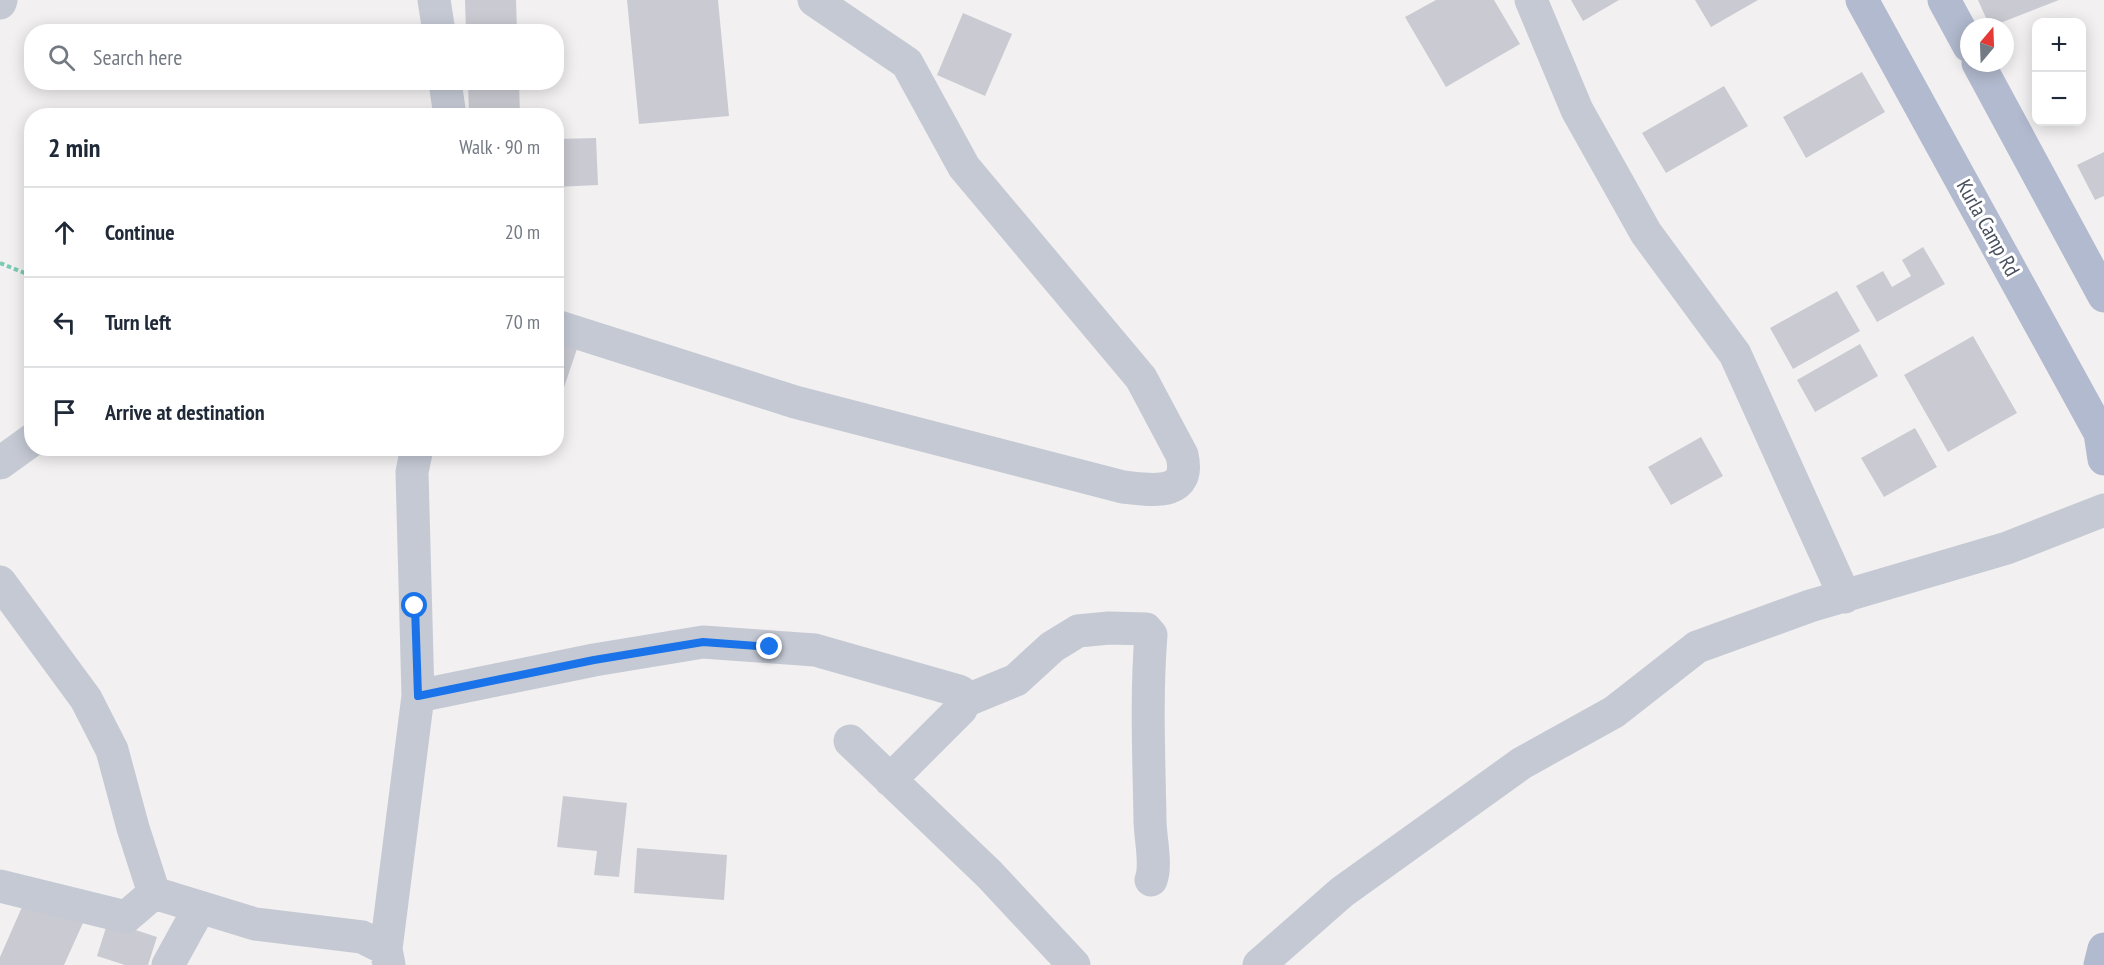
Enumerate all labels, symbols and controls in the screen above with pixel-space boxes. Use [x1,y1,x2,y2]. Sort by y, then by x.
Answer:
north arrow [1960,18,2014,72]
map controls [2032,18,2086,126]
button: + [2032,18,2086,72]
search box [24,24,564,90]
icon: search [45,41,78,74]
text: Search here [93,43,182,71]
button: − [2032,72,2086,126]
text: 2 min [48,131,101,164]
text: Walk · 90 m [459,134,540,160]
street label: Kurla Camp Rd [1951,175,2026,281]
icon: ahead [48,216,81,249]
text: Continue [105,218,175,246]
text: 20 m [505,219,540,245]
icon: left [48,306,81,339]
text: Turn left [105,308,171,336]
text: 70 m [505,309,540,335]
icon: arrive [48,396,81,429]
text: Arrive at destination [105,398,265,426]
route start [401,592,427,618]
route end [756,633,782,659]

